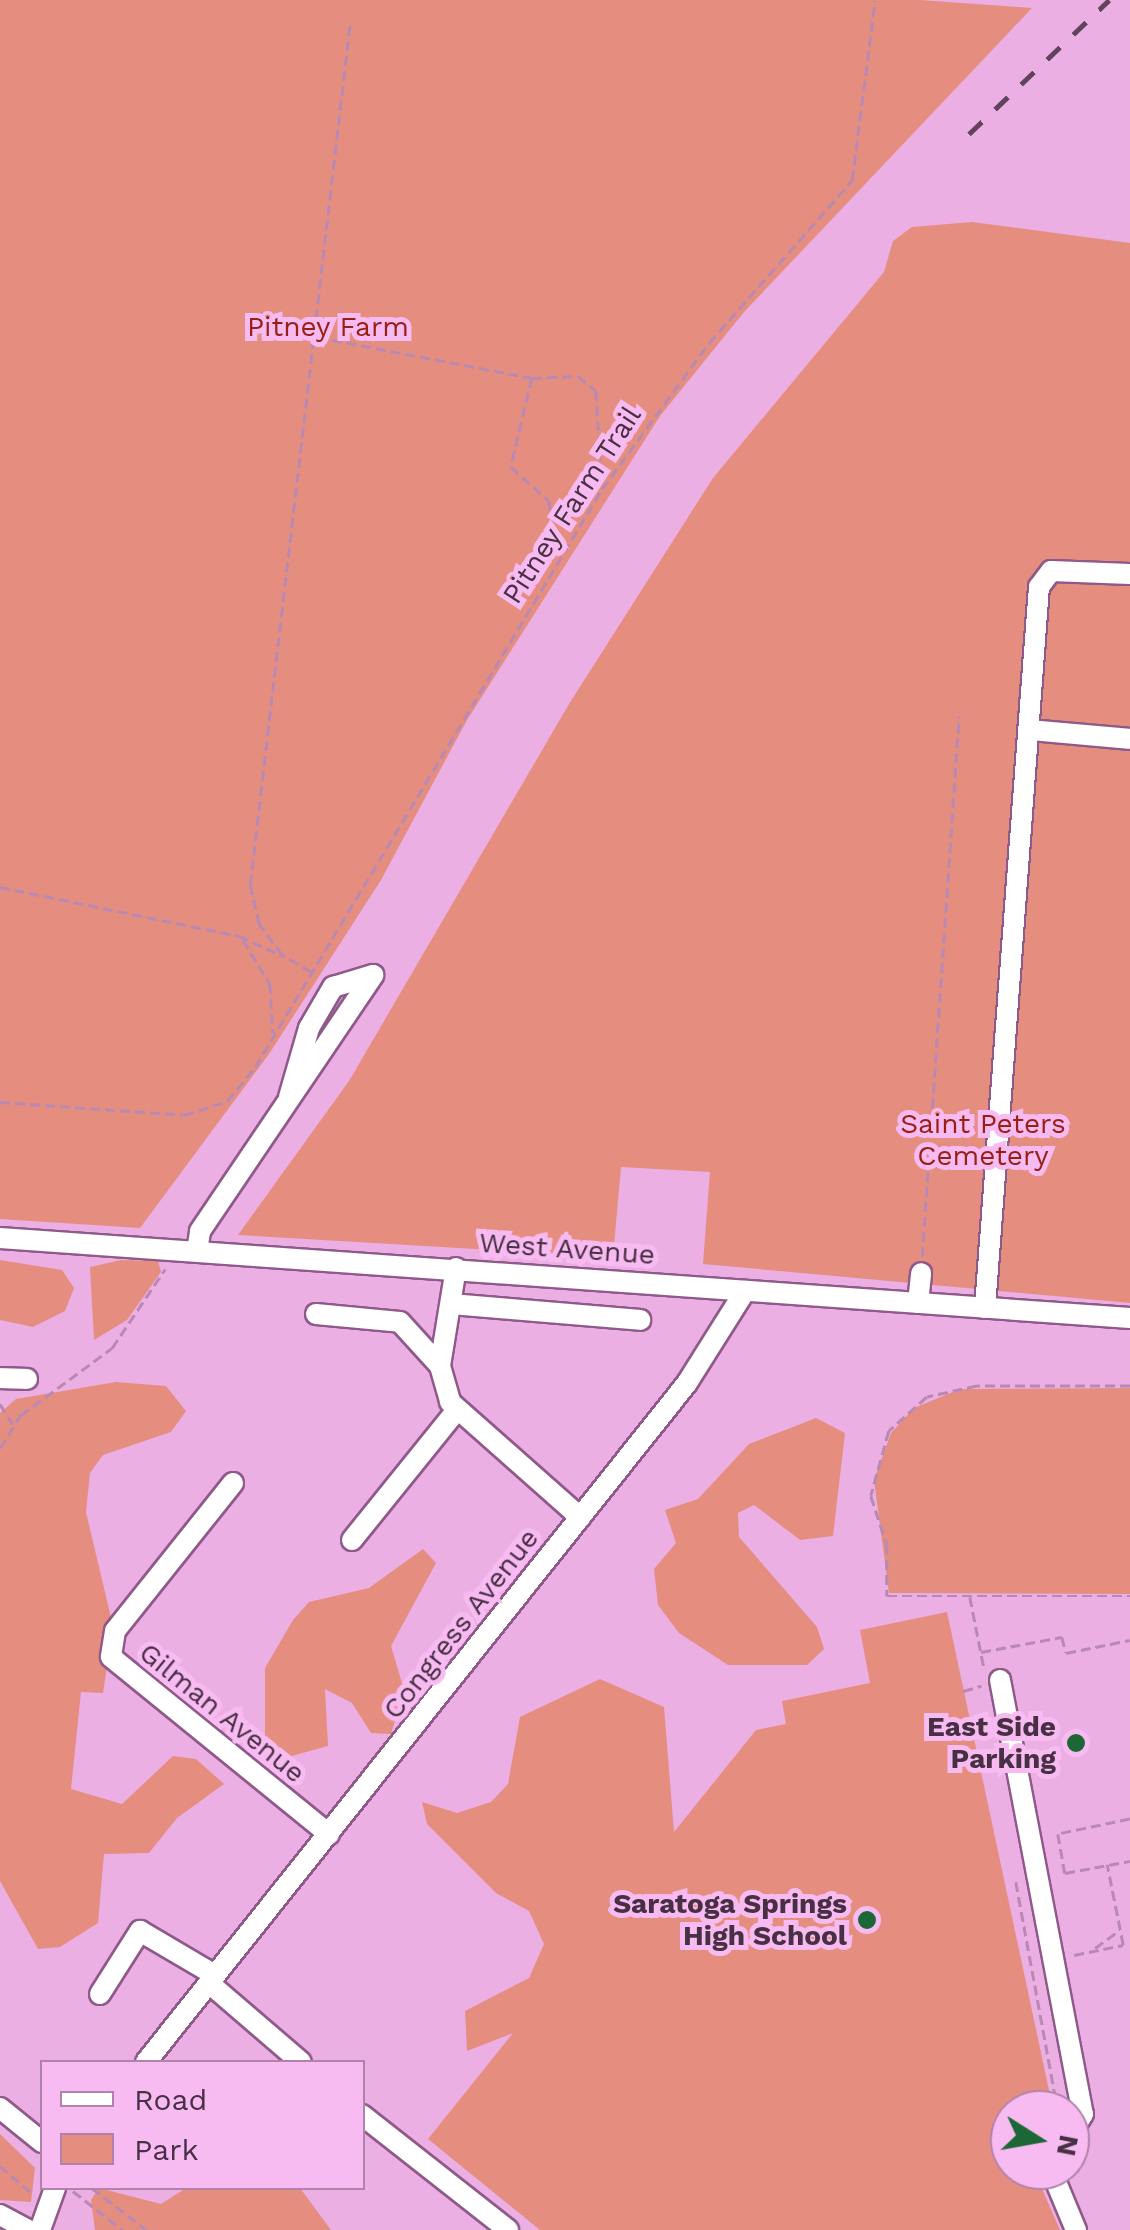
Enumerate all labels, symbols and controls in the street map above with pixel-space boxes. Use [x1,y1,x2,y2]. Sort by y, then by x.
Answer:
park label: Pitney Farm [247,310,409,344]
street label: Pitney Farm Trail [495,399,649,611]
park label: Saint Peters Cemetery [900,1107,1066,1173]
street label: West Avenue [477,1226,657,1272]
street label: Congress Avenue [376,1522,546,1726]
street label: Gilman Avenue [132,1636,312,1790]
place label: East Side Parking [927,1710,1056,1776]
marker: East Side Parking [1065,1732,1087,1754]
place label: Saratoga Springs High School [613,1887,847,1953]
marker: Saratoga Springs High School [856,1909,878,1931]
legend [40,2060,365,2190]
text: Road [134,2082,207,2117]
north arrow [990,2090,1090,2190]
text: Park [134,2132,199,2167]
text: N [1050,2132,1086,2159]

